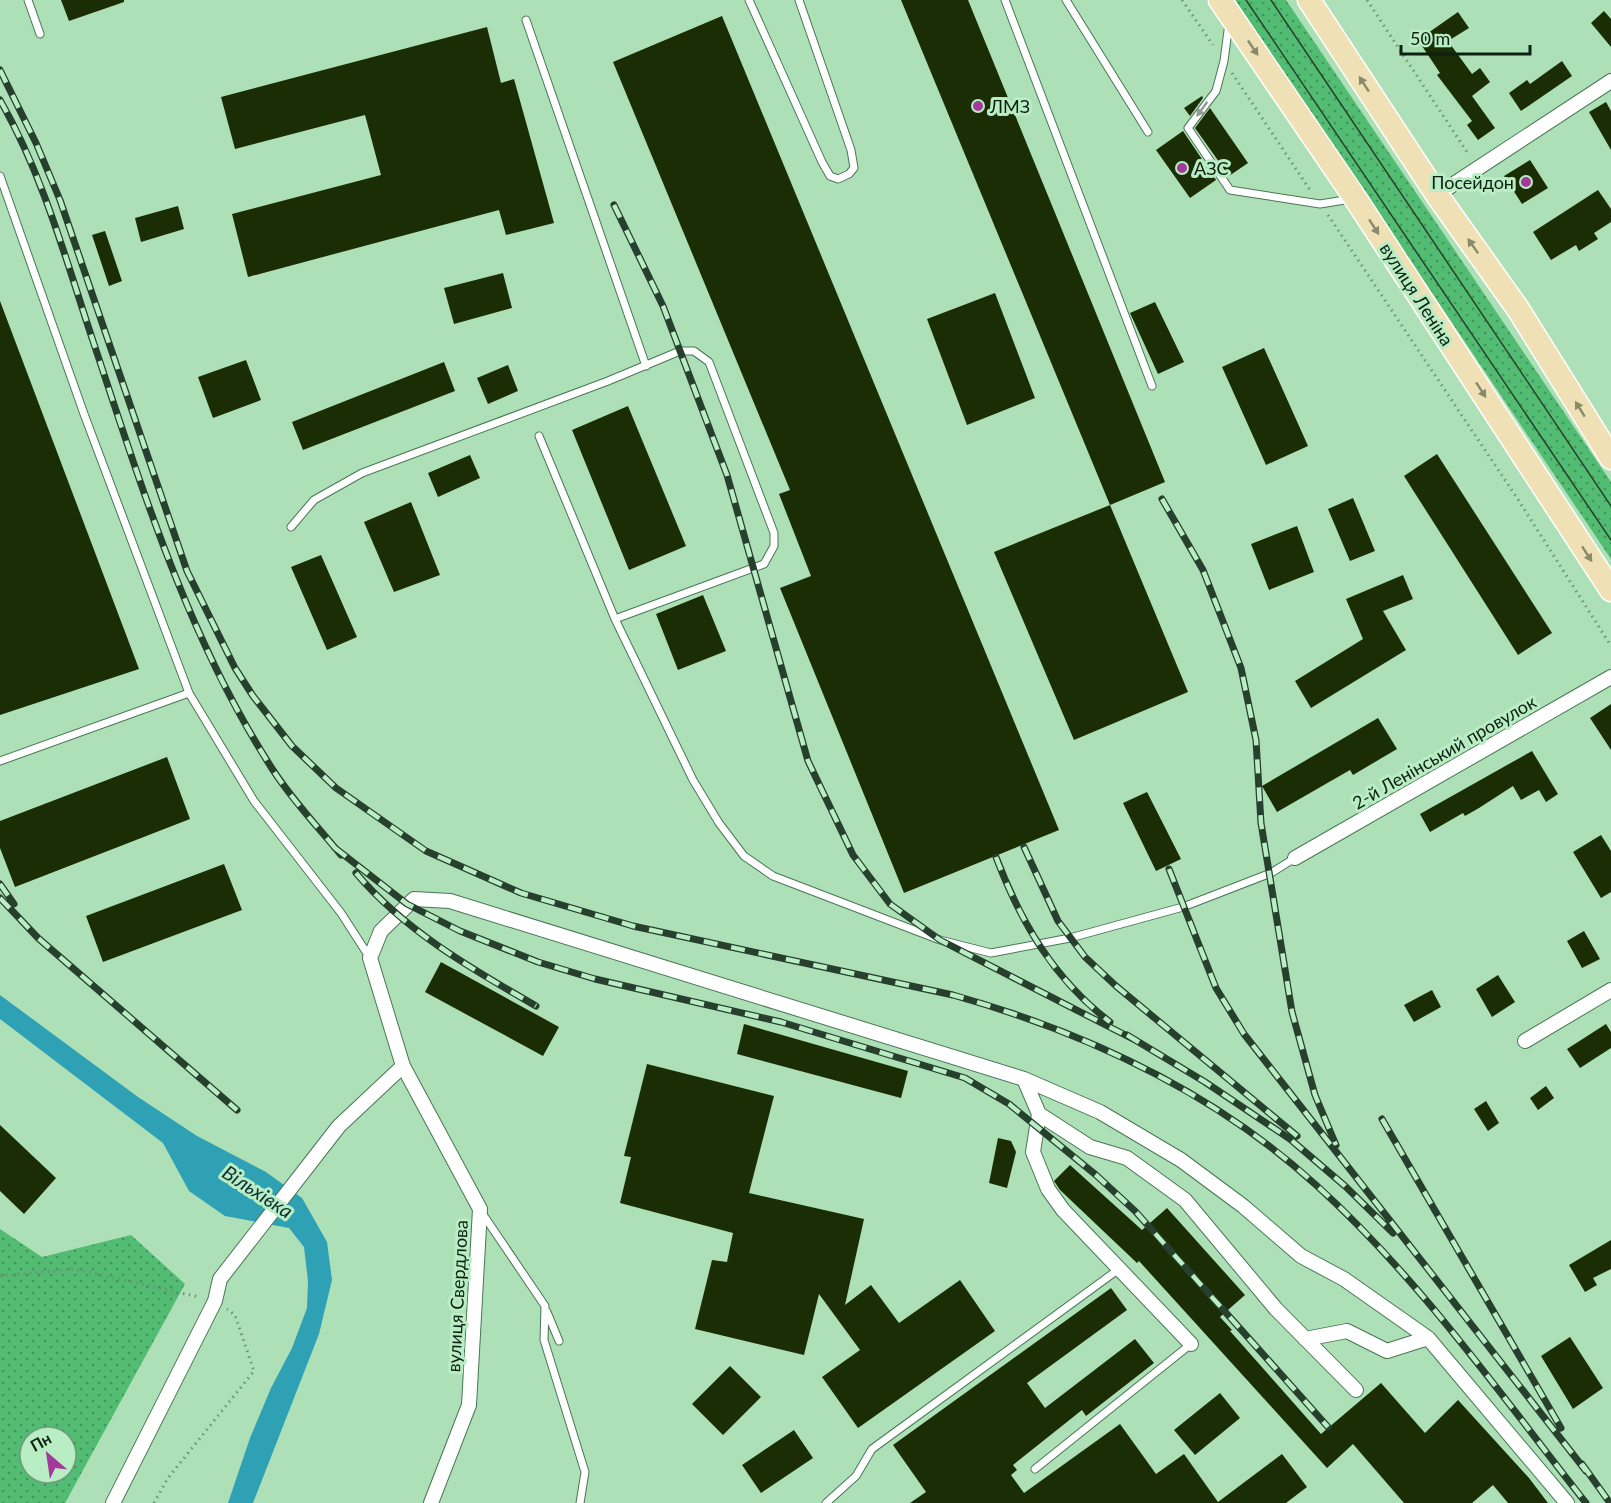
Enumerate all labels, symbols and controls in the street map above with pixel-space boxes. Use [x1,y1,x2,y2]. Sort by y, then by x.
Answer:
scale bar [1401,18,1530,56]
text: 50 m [1410,27,1450,49]
one-way arrow [1247,40,1259,56]
one-way arrow [1359,76,1370,92]
place label: ЛМЗ [989,95,1030,117]
marker: ЛМЗ [971,99,985,113]
one-way arrow [1196,101,1208,117]
place label: АЗС [1194,157,1229,179]
marker: АЗС [1175,161,1189,175]
place label: Посейдон [1431,171,1514,193]
marker: Посейдон [1519,175,1533,189]
one-way arrow [1368,219,1379,235]
street label: вулиця Леніна [1376,238,1458,350]
one-way arrow [1467,238,1479,254]
one-way arrow [1475,382,1486,398]
one-way arrow [1574,401,1586,417]
one-way arrow [1582,545,1593,562]
street label: 2-й Ленінський провулок [1348,690,1540,814]
water label: Вільхівка [218,1159,298,1223]
street label: вулиця Свердлова [442,1219,472,1373]
north arrow [18,1425,78,1485]
text: Пн [27,1428,54,1455]

